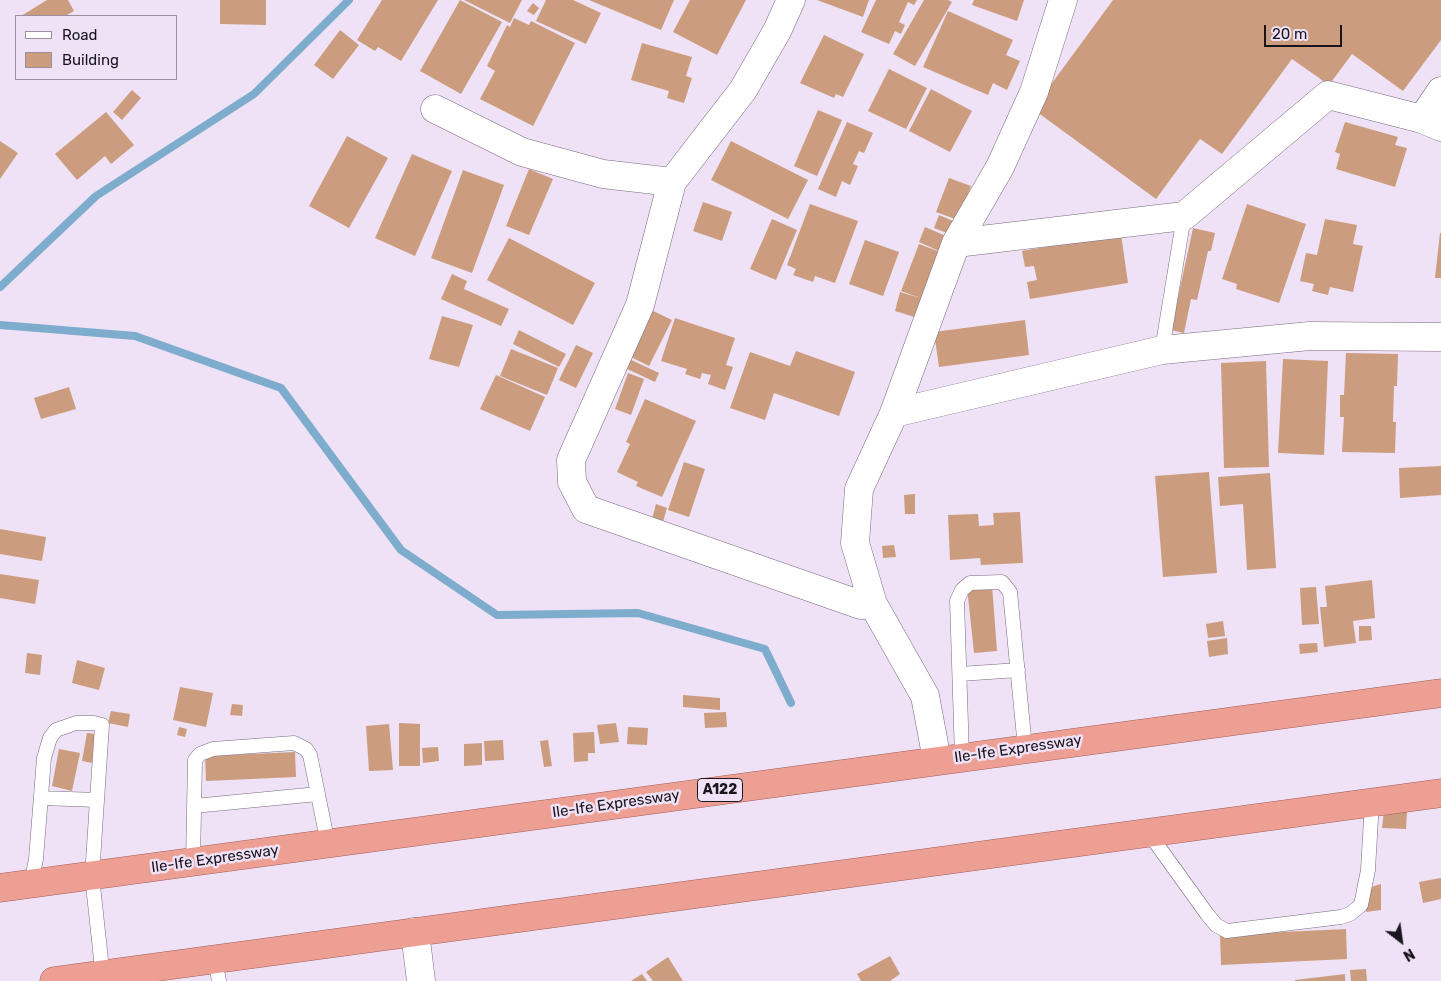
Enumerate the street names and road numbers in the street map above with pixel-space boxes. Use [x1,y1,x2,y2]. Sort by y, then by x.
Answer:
street label: Ile-Ife Expressway [953,731,1083,767]
road number: A122 [698,778,742,802]
street label: Ile-Ife Expressway [551,786,681,822]
street label: Ile-Ife Expressway [150,841,280,877]

